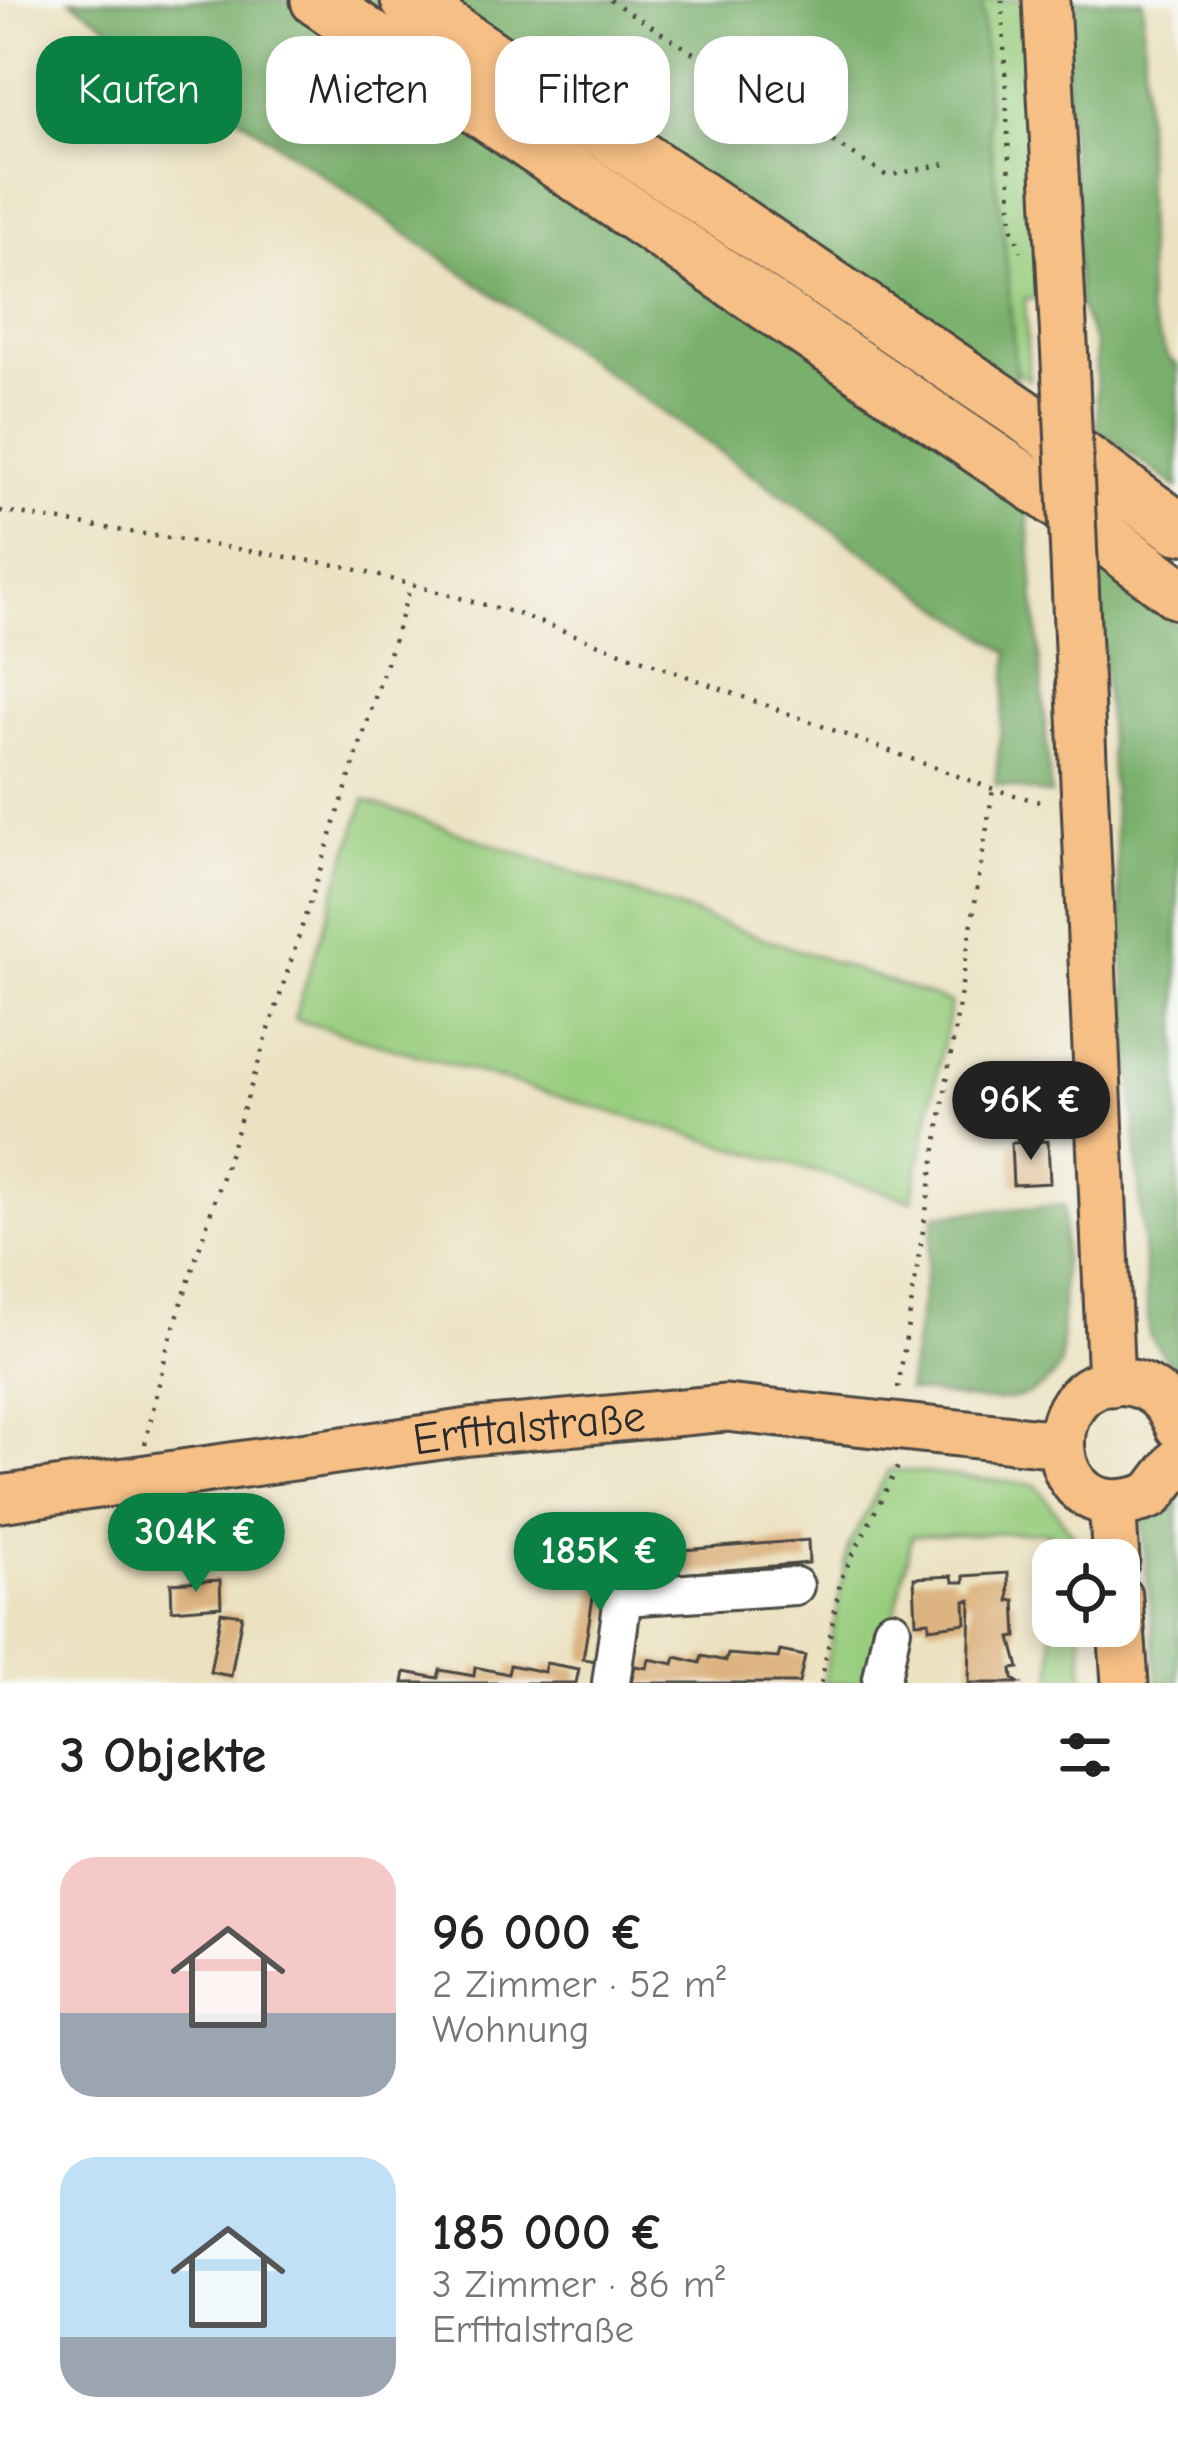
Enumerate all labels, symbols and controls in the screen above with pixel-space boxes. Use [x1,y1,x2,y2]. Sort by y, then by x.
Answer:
chip: Kaufen [36,36,242,144]
chip: Mieten [266,36,471,144]
chip: Filter [495,36,670,144]
chip: Neu [694,36,848,144]
pin: 96K € [947,1061,1115,1163]
text: 96K € [979,1077,1083,1122]
street label: Erfttalstraße [410,1390,647,1466]
pin: 304K € [98,1493,294,1595]
text: 304K € [135,1509,257,1554]
pin: 185K € [502,1512,698,1614]
text: 185K € [541,1528,659,1573]
map controls [1032,1539,1140,1647]
button: locate [1032,1539,1140,1647]
icon: filters [1052,1722,1118,1788]
text: 3 Objekte [60,1726,266,1785]
text: 96 000 € [432,1903,644,1962]
icon: home [156,1905,300,2049]
text: 2 Zimmer · 52 m² [432,1962,726,2007]
text: Wohnung [432,2007,590,2052]
text: 185 000 € [432,2203,664,2262]
icon: home [156,2205,300,2349]
text: 3 Zimmer · 86 m² [432,2262,725,2307]
text: Erfttalstraße [432,2307,634,2352]

